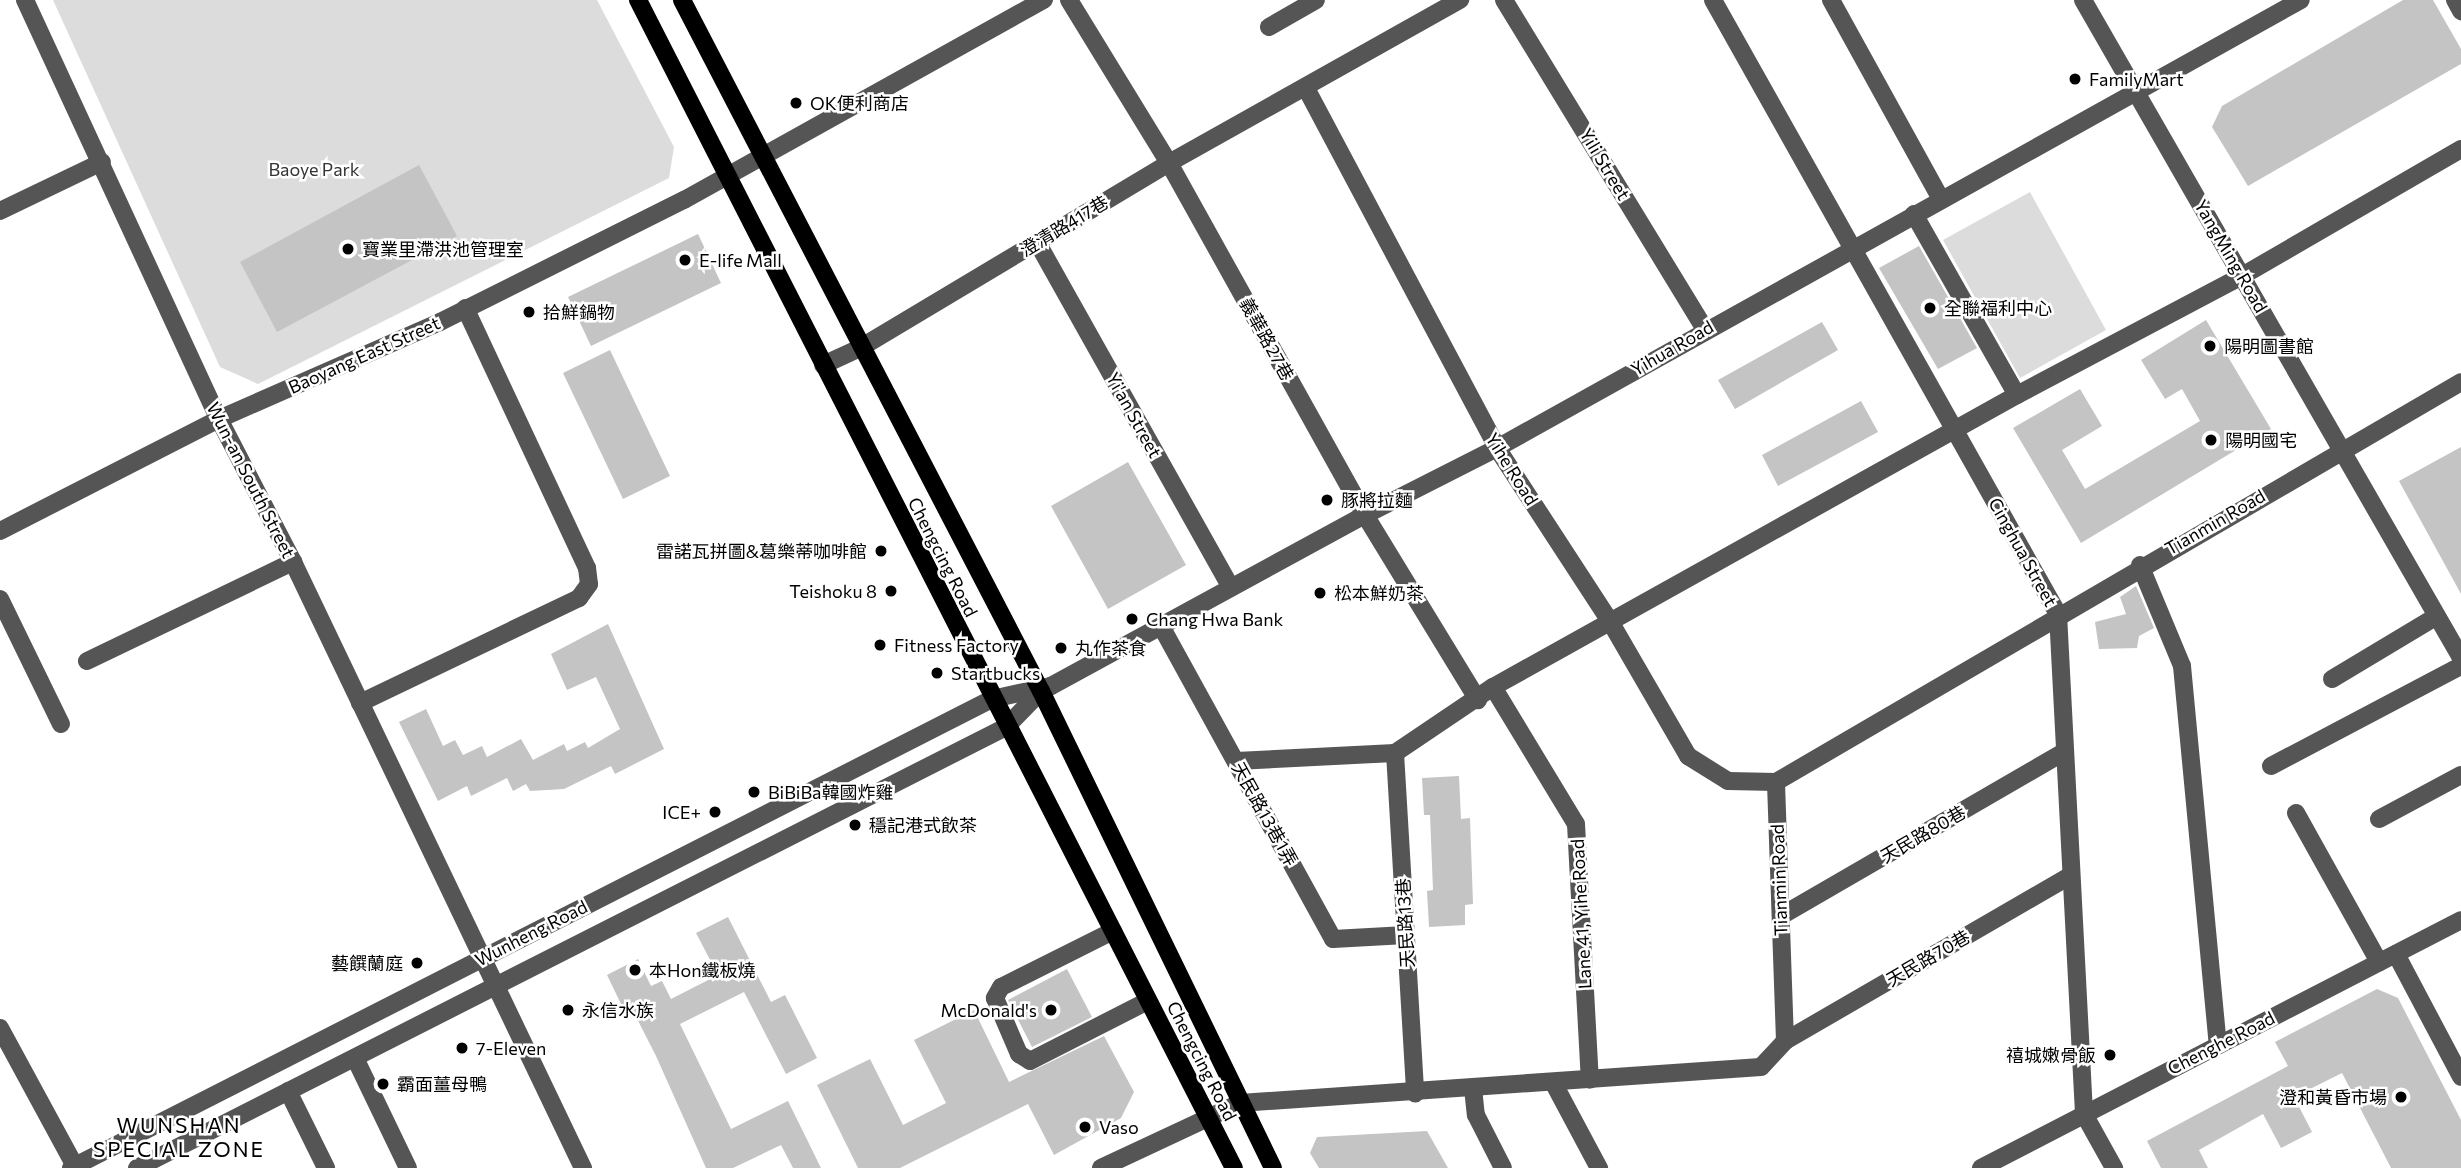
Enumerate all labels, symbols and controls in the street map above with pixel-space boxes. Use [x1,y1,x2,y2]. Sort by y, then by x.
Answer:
place label: FamilyMart [2089,68,2184,90]
marker: FamilyMart [2067,71,2083,87]
place label: OK便利商店 [810,92,909,114]
marker: OK便利商店 [788,95,804,111]
street label: Yili Street [1575,124,1635,204]
park label: Baoye Park [268,158,360,180]
street label: 澄清路417巷 [1016,191,1112,261]
street label: YangMing Road [2190,196,2272,316]
place label: 寶業里滯洪池管理室 [362,238,524,260]
marker: 寶業里滯洪池管理室 [340,241,356,257]
place label: E-life Mall [699,249,782,271]
marker: E-life Mall [677,252,693,268]
street label: 義華路27巷 [1235,294,1299,384]
place label: 全聯福利中心 [1944,297,2052,319]
marker: 全聯福利中心 [1922,300,1938,316]
place label: 拾鮮鍋物 [543,301,615,323]
marker: 拾鮮鍋物 [521,304,537,320]
street label: Baoyang East Street [285,312,443,398]
street label: Yihua Road [1627,316,1717,380]
place label: 陽明圖書館 [2224,335,2314,357]
marker: 陽明圖書館 [2202,338,2218,354]
street label: Yi'an Street [1102,369,1166,461]
street label: Wun-an South Street [202,398,300,562]
street label: Yihe Road [1481,429,1543,509]
place label: 陽明國宅 [2225,429,2297,451]
marker: 陽明國宅 [2203,432,2219,448]
street label: Tianmin Road [2161,485,2269,559]
place label: 豚將拉麵 [1341,489,1413,511]
marker: 豚將拉麵 [1319,492,1335,508]
street label: Chengcing Road [904,494,982,620]
street label: Cinghua Street [1984,494,2062,610]
place label: 雷諾瓦拼圖&葛樂蒂咖啡館 [656,540,867,562]
marker: 雷諾瓦拼圖&葛樂蒂咖啡館 [873,543,889,559]
place label: Teishoku 8 [789,580,877,602]
place label: 松本鮮奶茶 [1334,582,1424,604]
marker: Teishoku 8 [883,583,899,599]
marker: 松本鮮奶茶 [1312,585,1328,601]
place label: Chang Hwa Bank [1146,608,1283,630]
marker: Chang Hwa Bank [1124,611,1140,627]
place label: Fitness Factory [894,634,1019,656]
marker: Fitness Factory [872,637,888,653]
place label: 丸作茶食 [1075,637,1147,659]
marker: 丸作茶食 [1053,640,1069,656]
place label: Startbucks [951,662,1040,684]
marker: Startbucks [929,665,945,681]
street label: 天民路13巷1弄 [1228,758,1302,870]
place label: BiBiBa韓國炸雞 [768,781,894,803]
marker: BiBiBa韓國炸雞 [746,784,762,800]
place label: ICE+ [662,801,701,823]
street label: 天民路80巷 [1877,801,1969,867]
marker: ICE+ [707,804,723,820]
place label: 穩記港式飲茶 [869,814,977,836]
marker: 穩記港式飲茶 [847,817,863,833]
street label: Tianmin Road [1766,824,1792,936]
street label: Lane 41, Yihe Road [1566,838,1596,990]
street label: 天民路13巷 [1392,878,1418,968]
street label: Wunheng Road [471,895,591,971]
street label: 天民路70巷 [1882,925,1974,991]
place label: 藝饌蘭庭 [331,952,403,974]
marker: 藝饌蘭庭 [409,955,425,971]
place label: 本Hon鐵板燒 [649,959,756,981]
marker: 本Hon鐵板燒 [627,962,643,978]
street label: Chengcing Road [1163,998,1241,1124]
place label: 永信水族 [582,999,654,1021]
place label: McDonald's [940,999,1037,1021]
marker: 永信水族 [560,1002,576,1018]
marker: McDonald's [1043,1002,1059,1018]
street label: Chenghe Road [2164,1007,2278,1079]
place label: 7-Eleven [476,1037,546,1059]
marker: 7-Eleven [454,1040,470,1056]
place label: 禧城嫩骨飯 [2006,1044,2096,1066]
marker: 禧城嫩骨飯 [2102,1047,2118,1063]
place label: 霸面薑母鴨 [397,1073,487,1095]
marker: 霸面薑母鴨 [375,1076,391,1092]
place label: 澄和黃昏市場 [2279,1086,2387,1108]
marker: 澄和黃昏市場 [2393,1089,2409,1105]
district label: WUNSHAN SPECIAL ZONE [95,1112,263,1162]
place label: Vaso [1099,1116,1139,1138]
marker: Vaso [1077,1119,1093,1135]

